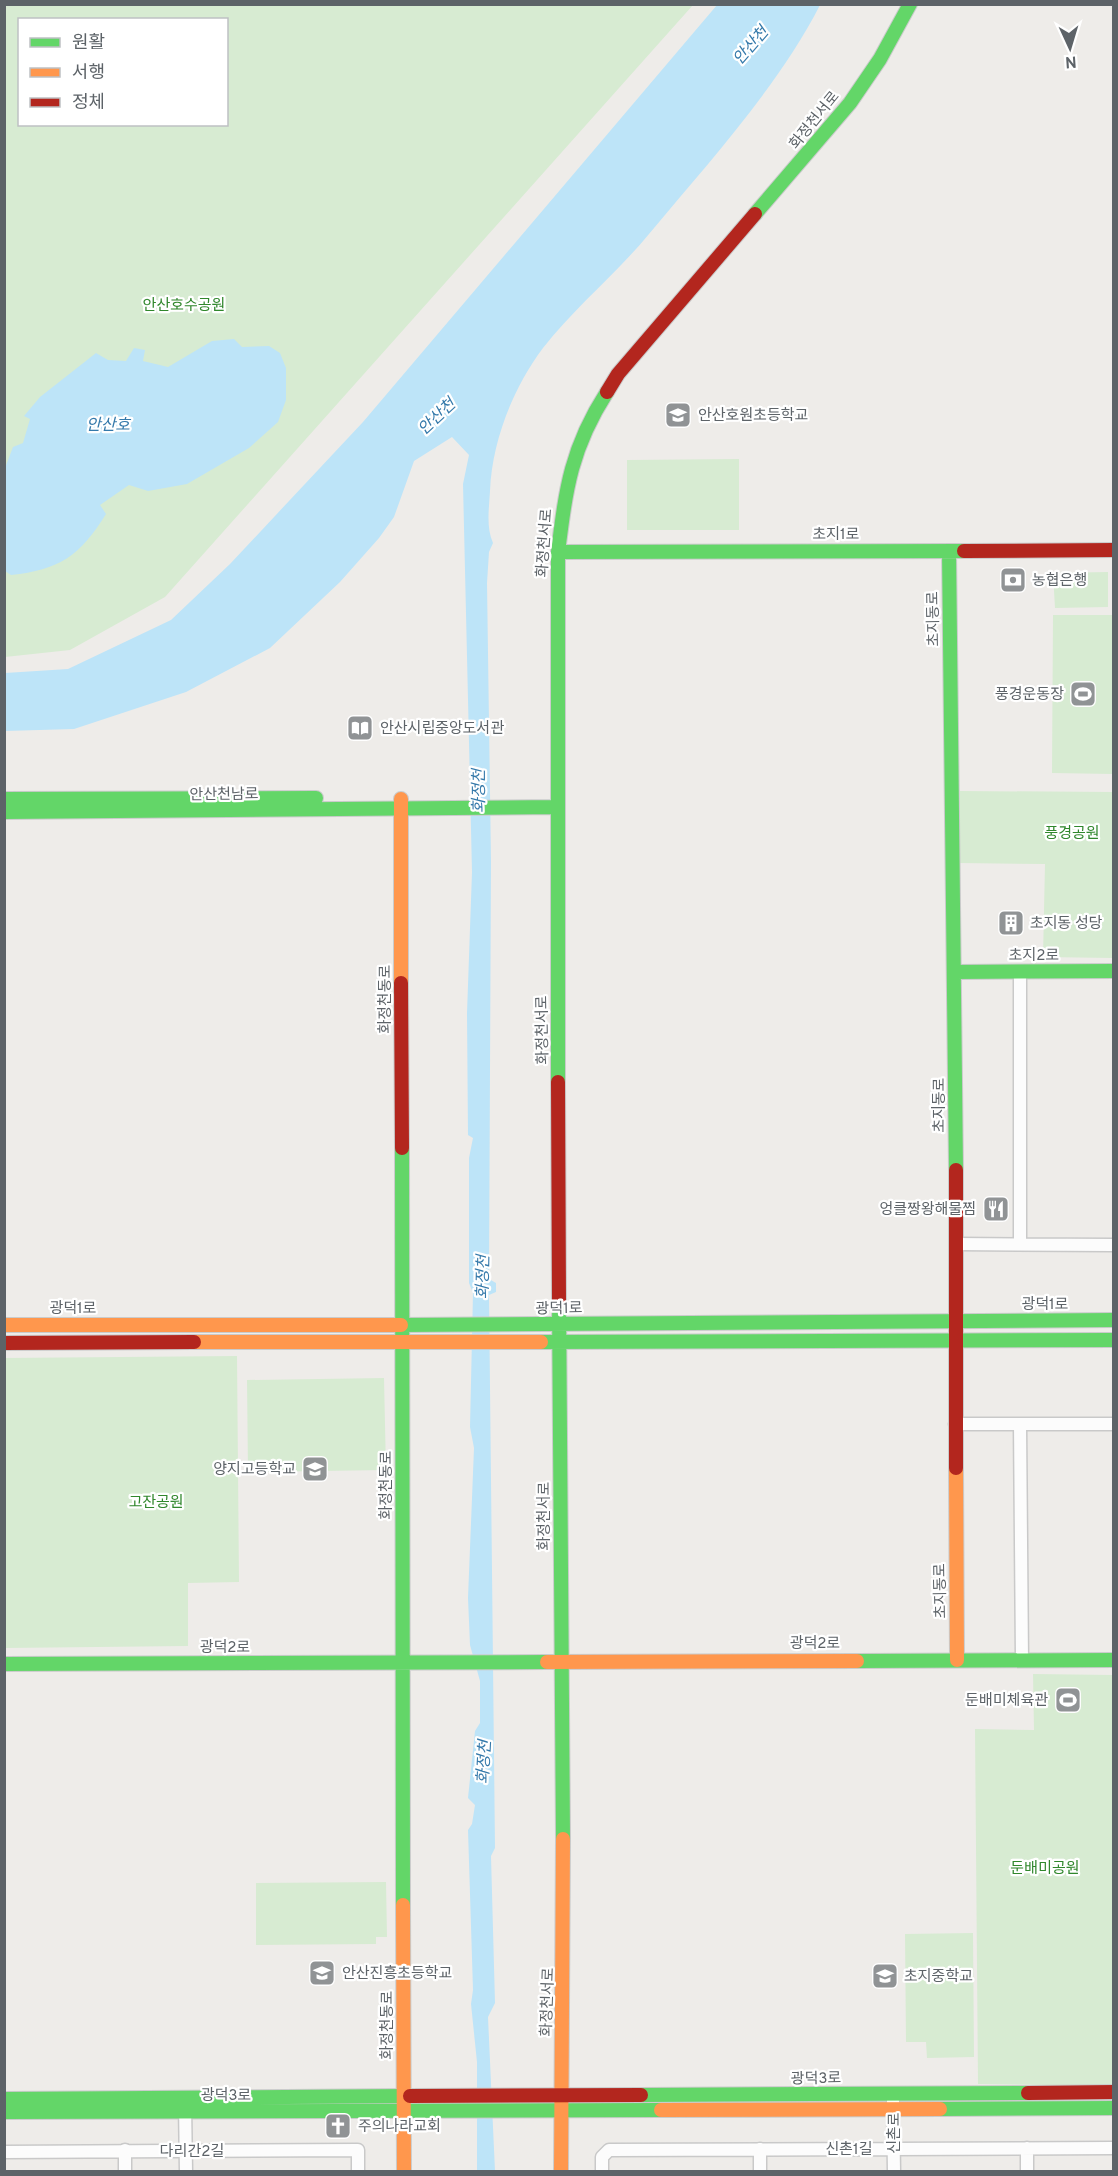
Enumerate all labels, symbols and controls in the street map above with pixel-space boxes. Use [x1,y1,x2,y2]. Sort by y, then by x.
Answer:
legend [18,18,228,126]
north arrow [1040,18,1100,78]
water label: 안산천 [729,21,775,70]
text: 원활 [72,32,105,55]
text: N [1064,51,1077,71]
text: 서행 [72,62,105,85]
street label: 화정천서로 [785,88,844,154]
text: 정체 [72,92,105,115]
park label: 안산호수공원 [143,297,225,316]
water label: 안산천 [414,394,462,440]
school or university icon: 안산호원초등학교 [663,400,693,430]
place label: 안산호원초등학교 [698,406,808,426]
water label: 안산호 [86,416,131,436]
street label: 화정천서로 [533,508,557,578]
street label: 초지1로 [813,526,860,545]
bank icon: 농협은행 [998,565,1028,595]
place label: 농협은행 [1032,572,1087,591]
street label: 초지동로 [925,591,944,647]
sports icon: 풍경운동장 [1068,679,1098,709]
place label: 풍경운동장 [995,686,1064,705]
library icon: 안산시립중앙도서관 [345,713,375,743]
place label: 안산시립중앙도서관 [380,720,504,739]
water label: 화정천 [470,767,490,813]
street label: 안산천남로 [189,784,259,806]
park label: 풍경공원 [1044,825,1100,844]
building icon: 초지동 성당 [996,908,1026,938]
place label: 초지동 성당 [1030,915,1103,934]
street label: 초지2로 [1009,947,1059,966]
street label: 화정천동로 [376,964,396,1034]
street label: 화정천서로 [532,995,554,1065]
street label: 초지동로 [931,1077,950,1133]
restaurant icon: 엉클짱왕해물찜 [981,1194,1011,1224]
place label: 엉클짱왕해물찜 [879,1201,976,1220]
water label: 화정천 [474,1253,494,1299]
street label: 광덕1로 [1022,1296,1069,1315]
street label: 광덕1로 [50,1300,97,1319]
street label: 광덕1로 [535,1300,583,1319]
street label: 화정천동로 [377,1450,397,1520]
school or university icon: 양지고등학교 [300,1454,330,1484]
place label: 양지고등학교 [213,1460,296,1480]
street label: 화정천서로 [535,1481,555,1551]
park label: 고잔공원 [128,1494,184,1513]
street label: 초지동로 [932,1563,951,1619]
street label: 광덕2로 [790,1635,840,1654]
street label: 광덕2로 [200,1639,250,1658]
sports icon: 둔배미체육관 [1053,1685,1083,1715]
place label: 둔배미체육관 [965,1692,1048,1711]
water label: 화정천 [474,1737,496,1785]
park label: 둔배미공원 [1010,1860,1080,1879]
school or university icon: 안산진흥초등학교 [307,1958,337,1988]
school or university icon: 초지중학교 [870,1961,900,1991]
place label: 안산진흥초등학교 [342,1964,452,1984]
street label: 화정천서로 [537,1967,559,2037]
place label: 초지중학교 [904,1967,973,1987]
street label: 화정천동로 [378,1990,398,2060]
street label: 광덕3로 [791,2070,841,2089]
street label: 광덕3로 [201,2087,251,2106]
church icon: 주의나라교회 [323,2111,353,2141]
street label: 신촌로 [886,2112,905,2154]
place label: 주의나라교회 [358,2118,441,2137]
street label: 신촌1길 [826,2141,873,2160]
street label: 다리간2길 [160,2143,224,2162]

